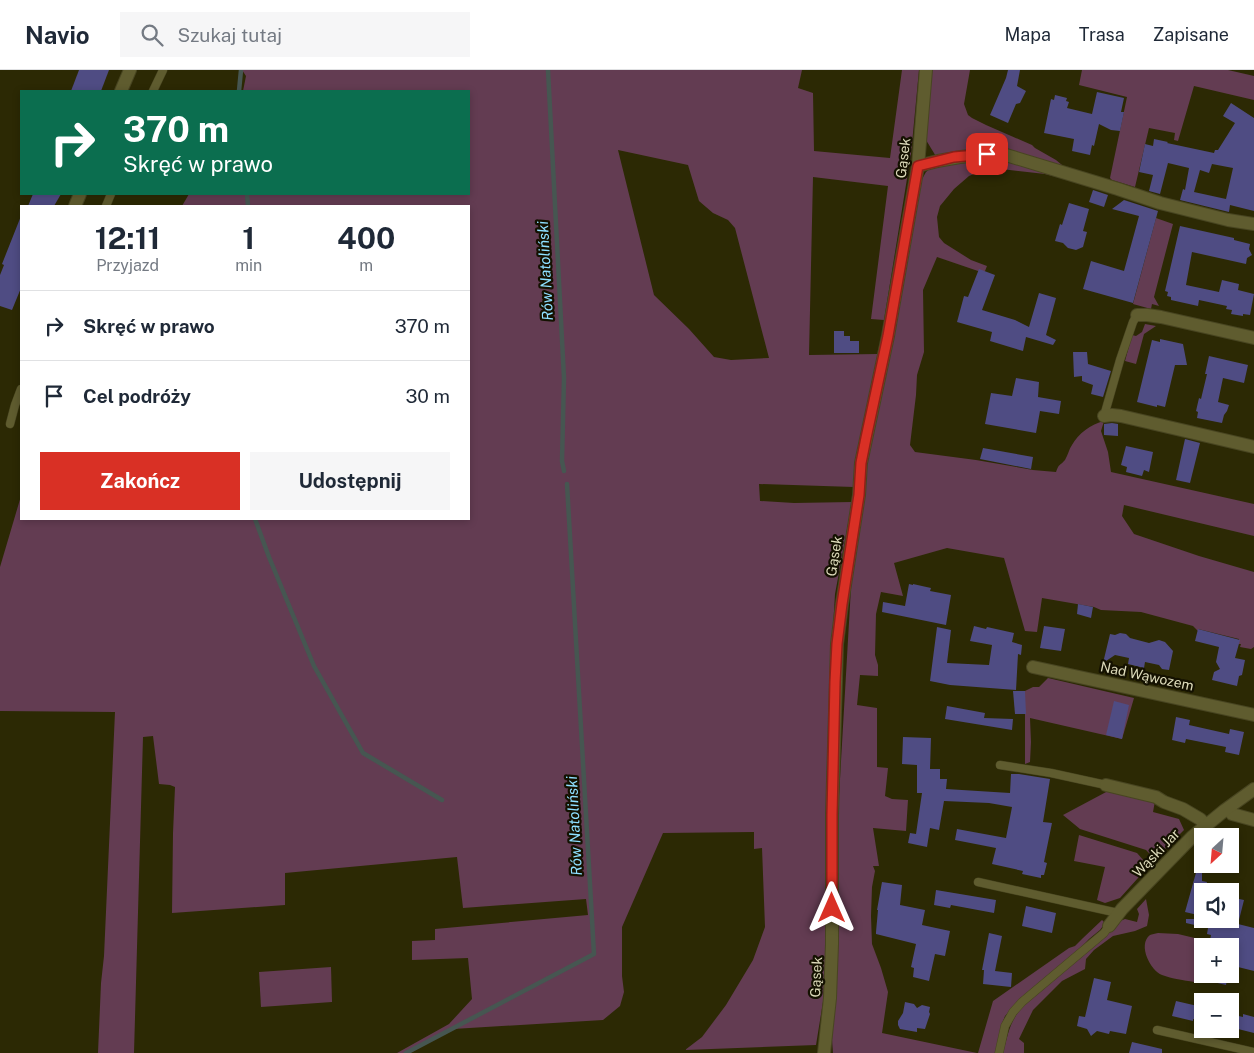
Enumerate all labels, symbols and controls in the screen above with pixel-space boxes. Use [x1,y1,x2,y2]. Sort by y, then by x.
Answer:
search box [120,12,470,57]
text: Navio [25,21,90,49]
icon: search [138,21,166,49]
text: Szukaj tutaj [178,24,282,46]
text: Mapa [1004,24,1051,45]
text: Trasa [1079,24,1125,45]
text: Zapisane [1153,24,1229,45]
text: 370 m [123,109,229,150]
icon: right [40,110,105,175]
pin [966,133,1008,175]
street label: Gąsek [893,137,913,179]
icon: arrive [973,140,1001,168]
text: Skręć w prawo [123,151,273,177]
text: 12:11 [95,220,160,256]
text: 1 [242,220,255,256]
text: 400 [337,220,395,256]
water label: Rów Natoliński [534,220,556,321]
text: Przyjazd [96,256,159,275]
text: min [235,256,262,275]
text: m [359,256,373,275]
icon: right [40,312,68,340]
text: Skręć w prawo [83,315,215,337]
text: 370 m [395,315,450,337]
icon: arrive [40,382,68,410]
text: Cel podróży [83,385,191,407]
text: 30 m [405,385,450,407]
button: Zakończ [40,452,240,510]
button: Udostępnij [250,452,450,510]
street label: Gąsek [823,534,845,577]
street label: Nad Wąwozem [1099,658,1195,694]
water label: Rów Natoliński [563,775,585,876]
street label: Wąski Jar [1129,826,1183,880]
north arrow [1194,828,1239,872]
map controls [1194,828,1239,1038]
position arrow [805,881,857,933]
button: sound [1194,883,1239,928]
button: + [1194,938,1239,983]
street label: Gąsek [807,956,825,998]
button: − [1194,993,1239,1038]

